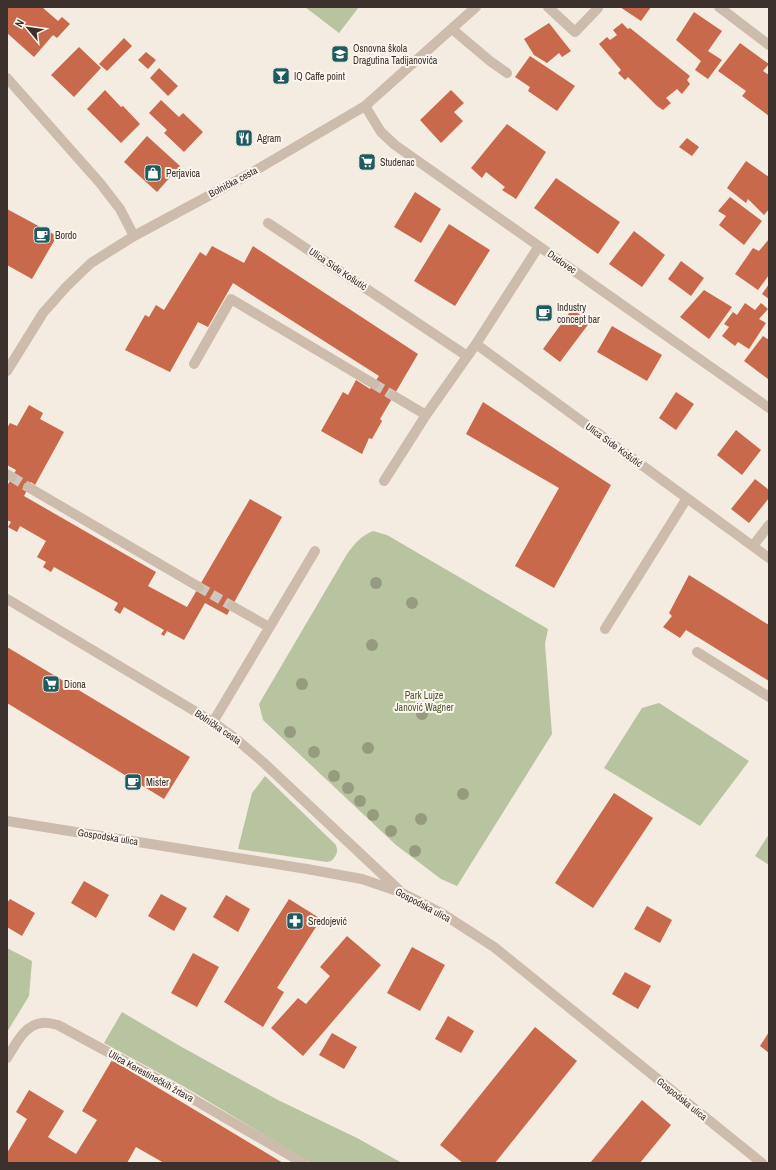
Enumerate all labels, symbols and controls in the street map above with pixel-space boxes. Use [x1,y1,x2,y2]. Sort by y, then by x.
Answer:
north arrow [8,8,48,48]
text: N [12,17,27,29]
place label: Osnovna škola Dragutina Tadijanovića [353,42,438,67]
school or university icon: Osnovna škola Dragutina Tadijanovića [330,44,350,64]
bar icon: IQ Caffe point [271,66,291,86]
place label: IQ Caffe point [294,70,346,83]
restaurant icon: Agram [234,128,254,148]
place label: Agram [256,132,281,145]
supermarket icon: Studenac [357,152,377,172]
place label: Studenac [380,156,415,169]
shop icon: Perjavica [143,163,163,183]
street label: Bolnička cesta [206,164,260,200]
place label: Perjavica [166,167,201,180]
cafe icon: Bordo [32,225,52,245]
place label: Bordo [55,229,77,242]
street label: Ulica Side Košutić [306,245,370,293]
street label: Dudovec [545,247,579,277]
place label: Industry concept bar [557,301,600,326]
cafe icon: Industry concept bar [534,303,554,323]
street label: Ulica Side Košutić [583,420,645,470]
supermarket icon: Diona [41,674,61,694]
place label: Diona [64,678,86,691]
park label: Park Lujze Janović Wagner [395,689,454,714]
street label: Bolnička cesta [192,707,244,748]
cafe icon: Mister [123,772,143,792]
place label: Mister [146,776,169,789]
street label: Gospodska ulica [77,826,140,848]
street label: Gospodska ulica [393,885,453,925]
pharmacy icon: Sredojević [285,911,305,931]
place label: Sredojević [308,915,347,928]
street label: Ulica Kerestinečkih žrtava [106,1047,196,1105]
street label: Gospodska ulica [654,1075,710,1124]

